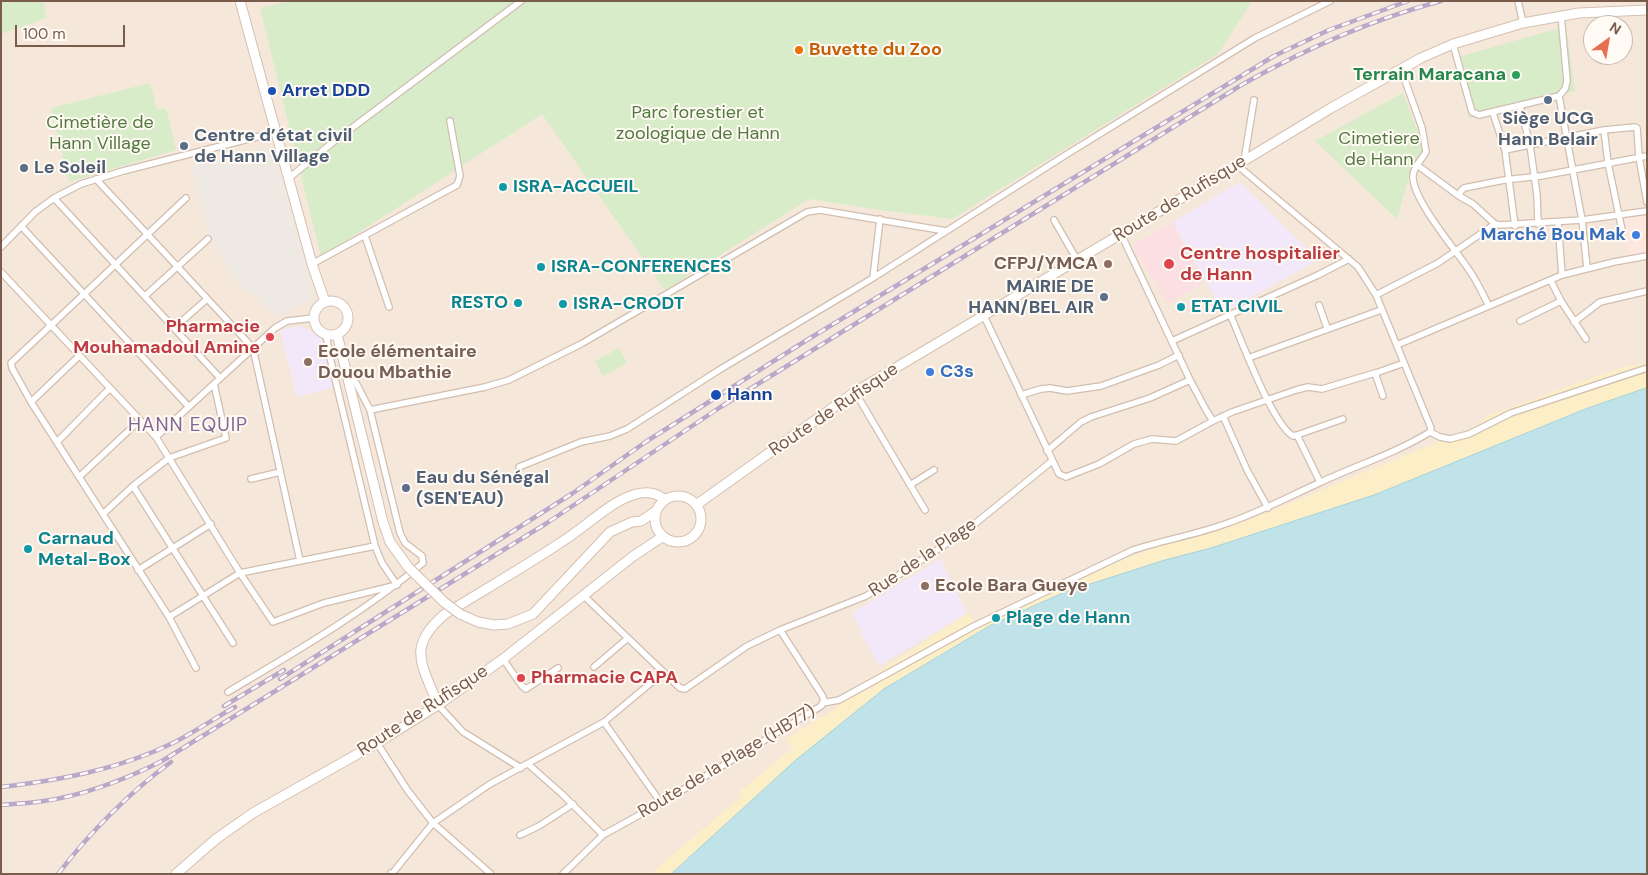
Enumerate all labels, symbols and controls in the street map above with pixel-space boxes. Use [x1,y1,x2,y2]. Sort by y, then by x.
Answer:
scale bar [18,15,128,47]
north arrow [1583,15,1633,65]
text: N [1606,18,1625,38]
text: 100 m [23,24,66,44]
place label: Buvette du Zoo [809,39,942,61]
marker: Buvette du Zoo [793,44,805,56]
place label: Terrain Maracana [1353,64,1506,86]
marker: Terrain Maracana [1510,69,1522,81]
place label: Arret DDD [282,80,370,102]
marker: Arret DDD [266,85,278,97]
marker: Siège UCG Hann Belair [1542,94,1554,106]
park label: Parc forestier et zoologique de Hann [616,102,780,144]
place label: Siège UCG Hann Belair [1498,108,1598,150]
park label: Cimetière de Hann Village [46,112,154,154]
place label: Centre d’état civil de Hann Village [194,125,352,168]
park label: Cimetiere de Hann [1338,128,1420,170]
marker: Centre d’état civil de Hann Village [178,140,190,152]
street label: Route de Rufisque [1110,151,1250,247]
place label: Le Soleil [34,157,106,179]
marker: Le Soleil [18,162,30,174]
place label: ISRA-ACCUEIL [513,176,639,198]
marker: ISRA-ACCUEIL [497,181,509,193]
place label: Marché Bou Mak [1480,224,1626,246]
marker: Marché Bou Mak [1630,229,1642,241]
place label: Centre hospitalier de Hann [1180,243,1340,286]
place label: CFPJ/YMCA [994,253,1098,275]
place label: ISRA-CONFERENCES [551,256,731,278]
marker: Centre hospitalier de Hann [1162,257,1176,271]
marker: CFPJ/YMCA [1102,258,1114,270]
marker: ISRA-CONFERENCES [535,261,547,273]
place label: MAIRIE DE HANN/BEL AIR [968,276,1094,318]
marker: MAIRIE DE HANN/BEL AIR [1098,291,1110,303]
place label: RESTO [451,292,508,314]
place label: ISRA-CRODT [573,293,685,315]
place label: ETAT CIVIL [1191,296,1283,318]
marker: RESTO [512,297,524,309]
marker: ISRA-CRODT [557,298,569,310]
marker: ETAT CIVIL [1175,301,1187,313]
place label: Pharmacie Mouhamadoul Amine [73,316,260,358]
marker: Pharmacie Mouhamadoul Amine [264,331,276,343]
place label: Ecole élémentaire Douou Mbathie [318,341,477,384]
marker: Ecole élémentaire Douou Mbathie [302,356,314,368]
street label: Route de Rufisque [765,359,903,461]
place label: C3s [940,361,974,383]
marker: C3s [924,366,936,378]
place label: Hann [727,384,773,406]
marker: Hann [709,388,723,402]
district label: HANN EQUIP [127,415,249,437]
place label: Eau du Sénégal (SEN'EAU) [416,467,549,509]
marker: Eau du Sénégal (SEN'EAU) [400,482,412,494]
street label: Rue de la Plage [865,514,981,602]
place label: Carnaud Metal-Box [38,528,130,570]
marker: Carnaud Metal-Box [22,543,34,555]
place label: Ecole Bara Gueye [935,575,1088,597]
marker: Ecole Bara Gueye [919,580,931,592]
place label: Plage de Hann [1006,607,1130,629]
marker: Plage de Hann [990,612,1002,624]
street label: Route de Rufisque [354,661,492,761]
place label: Pharmacie CAPA [531,667,678,689]
marker: Pharmacie CAPA [515,672,527,684]
street label: Route de la Plage (HB77) [635,701,819,823]

